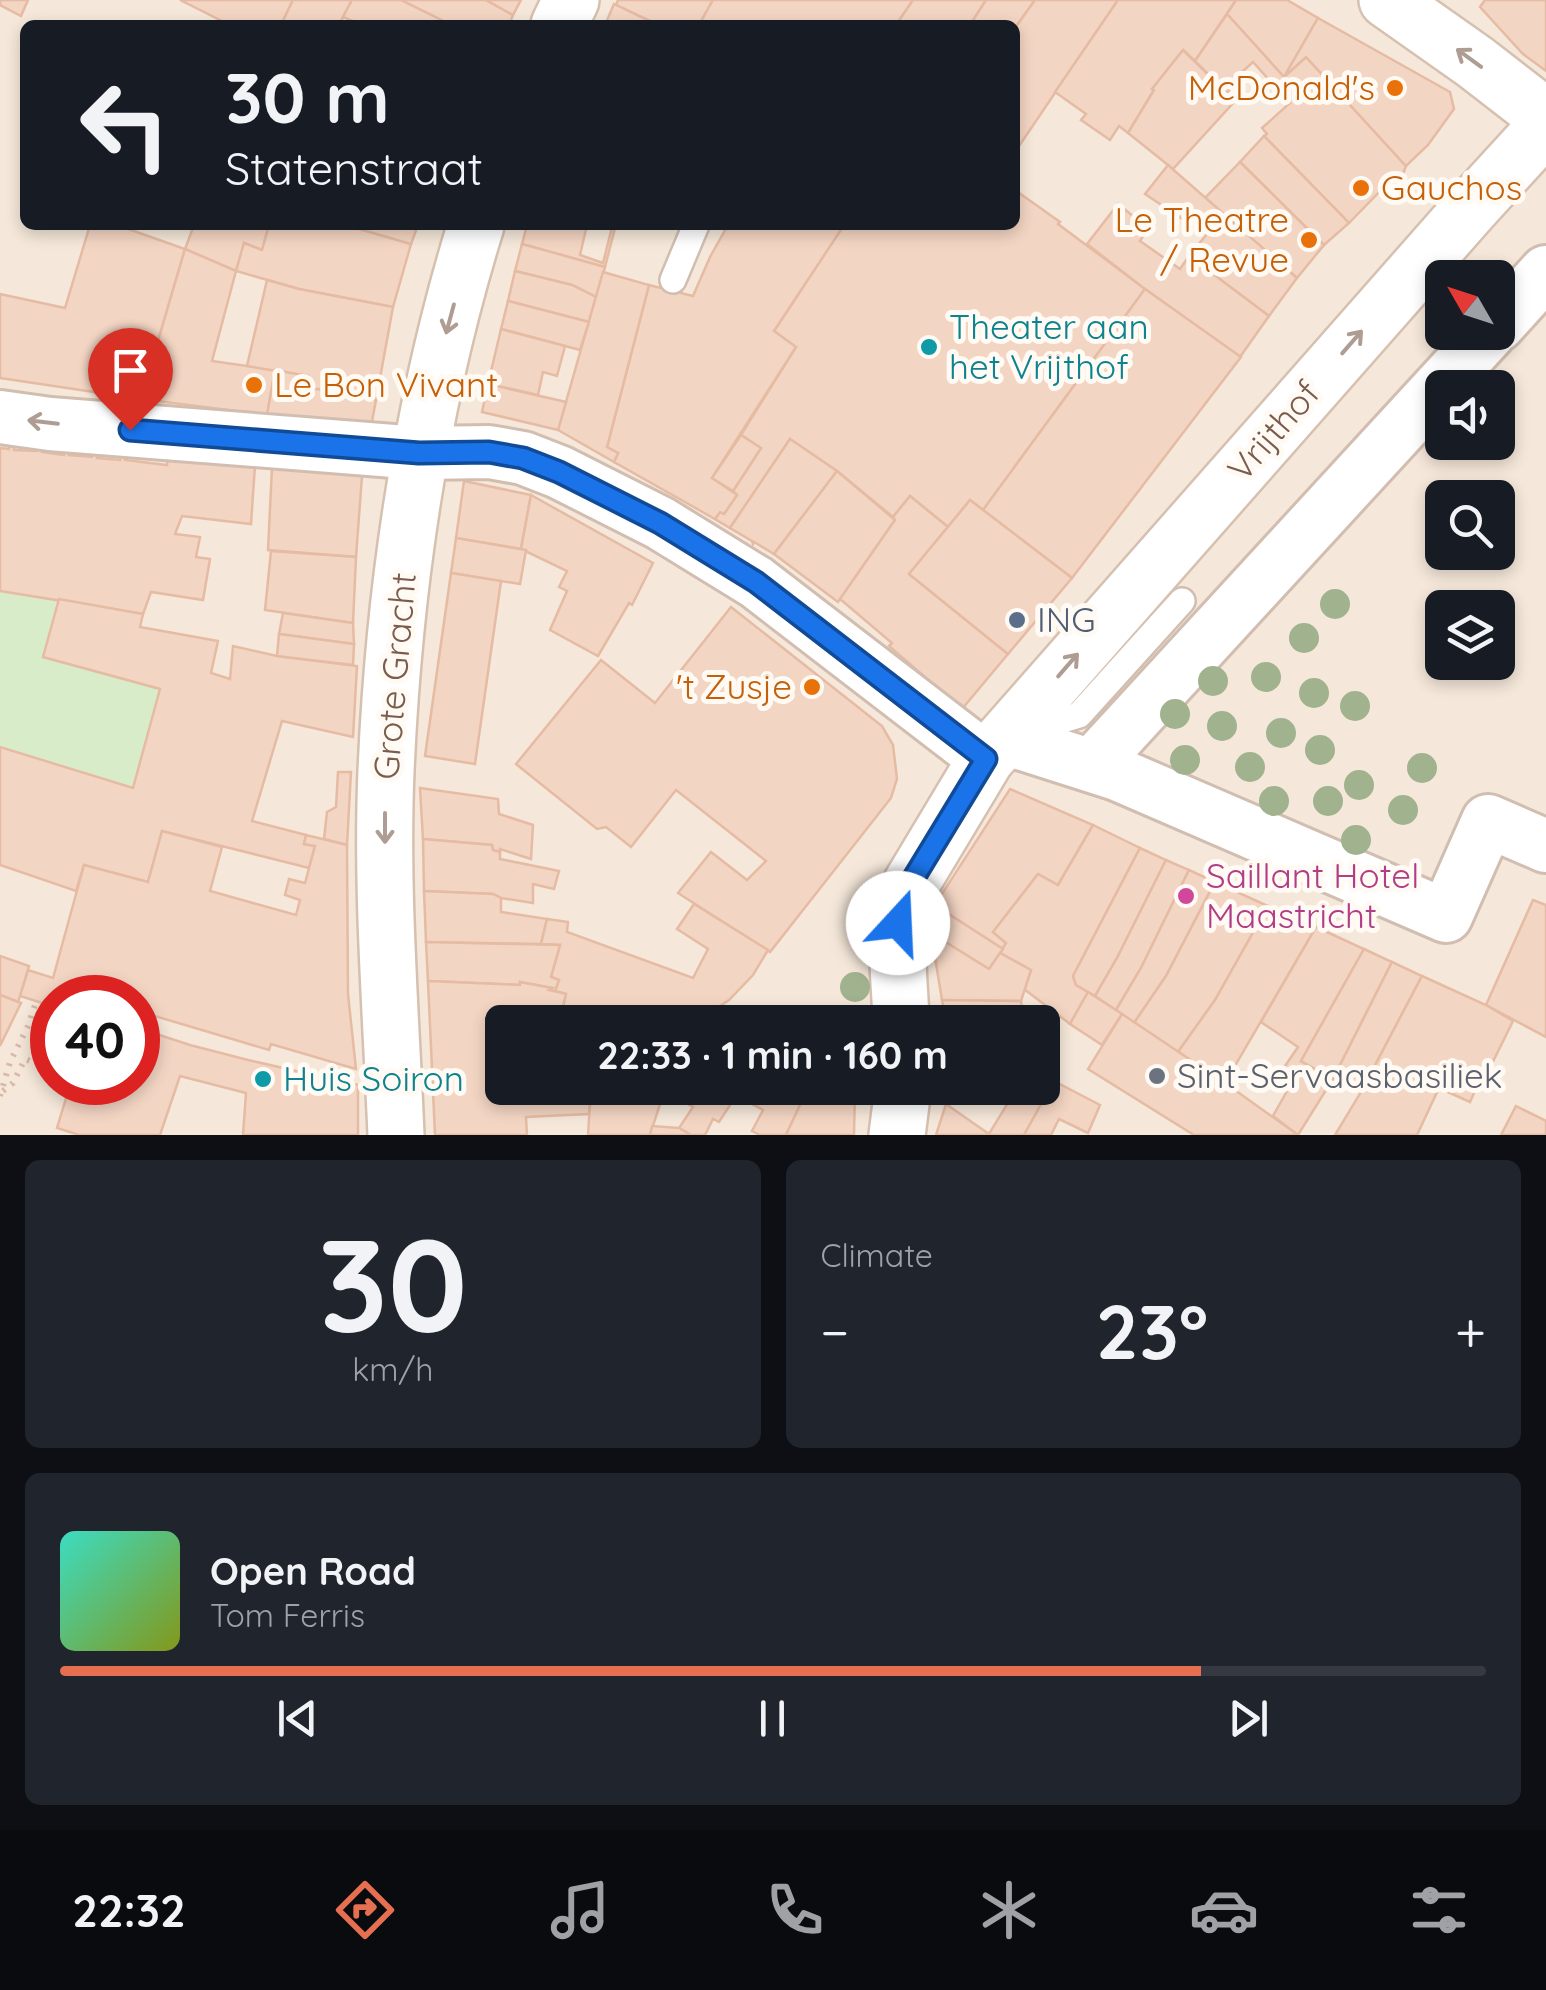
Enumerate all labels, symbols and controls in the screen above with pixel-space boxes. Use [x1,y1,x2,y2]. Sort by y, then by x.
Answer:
one-way arrow [1455,47,1483,68]
text: 30 m [225,53,390,141]
icon: left [60,60,190,190]
place label: McDonald's [1188,65,1375,109]
marker: McDonald's [1384,77,1406,99]
text: Statenstraat [225,140,483,196]
place label: Gauchos [1381,165,1522,209]
marker: Gauchos [1350,177,1372,199]
place label: Le Theatre / Revue [1115,197,1289,281]
marker: Le Theatre / Revue [1298,229,1320,251]
north arrow [1425,260,1515,350]
map controls [1425,260,1515,680]
one-way arrow [439,303,458,334]
place label: Theater aan het Vrijthof [949,304,1149,388]
pin [88,328,173,431]
one-way arrow [1341,330,1364,355]
marker: Theater aan het Vrijthof [918,336,940,358]
icon: arrive [103,343,158,398]
place label: Le Bon Vivant [274,362,498,406]
button: sound [1425,370,1515,460]
street label: Vrijthof [1218,371,1329,490]
marker: Le Bon Vivant [243,374,265,396]
one-way arrow [27,413,59,431]
button: search [1425,480,1515,570]
street label: Grote Gracht [363,571,425,781]
button: layers [1425,590,1515,680]
place label: ING [1037,597,1096,641]
marker: ING [1006,609,1028,631]
one-way arrow [1057,653,1080,678]
place label: 't Zusje [676,664,792,708]
marker: 't Zusje [801,676,823,698]
one-way arrow [376,812,395,844]
place label: Saillant Hotel Maastricht [1206,853,1419,937]
position arrow [846,871,950,975]
marker: Saillant Hotel Maastricht [1175,885,1197,907]
speed limit sign: 40 [30,975,160,1105]
text: 22:33 · 1 min · 160 m [597,1031,948,1079]
place label: Sint-Servaasbasiliek [1177,1053,1503,1097]
place label: Huis Soiron [283,1056,464,1100]
marker: Sint-Servaasbasiliek [1146,1065,1168,1087]
marker: Huis Soiron [252,1068,274,1090]
text: 30 [318,1202,468,1365]
text: Climate [821,1235,933,1275]
text: 23° [1096,1284,1208,1378]
text: − [821,1297,849,1366]
text: + [1455,1297,1486,1366]
text: km/h [352,1349,433,1389]
text: Open Road [210,1547,416,1595]
text: Tom Ferris [210,1595,365,1635]
icon: previous [270,1691,325,1746]
icon: pause [745,1691,800,1746]
icon: next [1221,1691,1276,1746]
icon: directions [330,1875,400,1945]
icon: music [545,1875,615,1945]
icon: phone [760,1875,830,1945]
icon: climate [974,1875,1044,1945]
icon: car [1189,1875,1259,1945]
icon: filters [1404,1875,1474,1945]
text: 22:32 [72,1882,186,1938]

